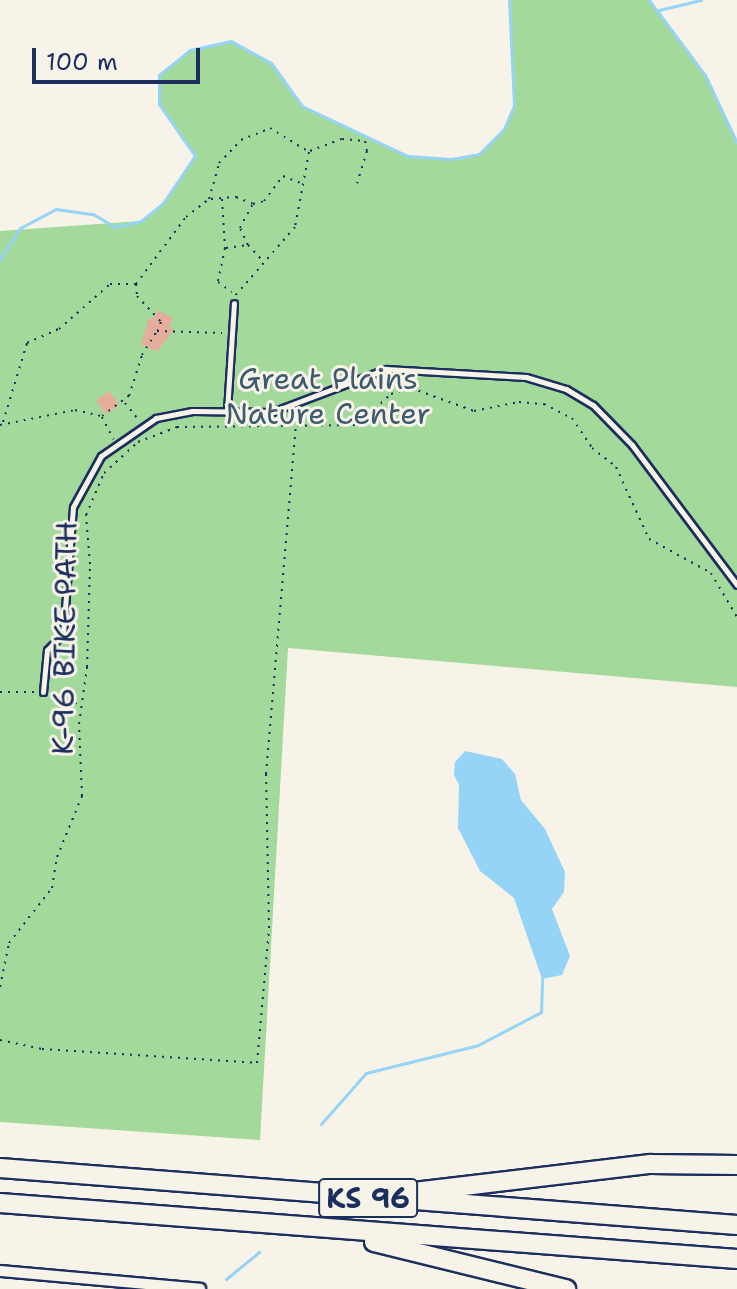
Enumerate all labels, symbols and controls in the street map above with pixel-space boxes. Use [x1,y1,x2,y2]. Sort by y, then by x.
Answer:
scale bar [36,32,204,82]
text: 100 m [46,46,118,78]
park label: Great Plains Nature Center [225,361,431,432]
street label: K-96 BIKE PATH [45,521,85,755]
road number: KS 96 [318,1174,418,1222]

